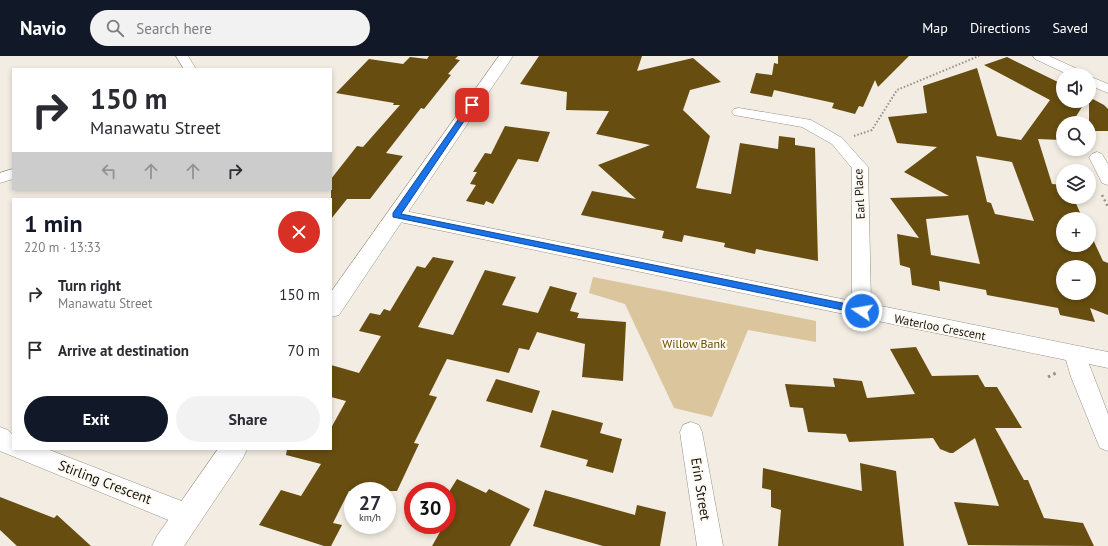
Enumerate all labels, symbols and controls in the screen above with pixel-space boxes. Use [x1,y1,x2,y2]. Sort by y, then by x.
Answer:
search box [90,10,370,46]
text: Navio [20,16,66,40]
icon: search [104,17,126,39]
text: Search here [136,19,212,38]
text: Map [922,19,948,37]
text: Directions [970,19,1030,37]
text: Saved [1052,19,1088,37]
map controls [1056,68,1096,300]
button: sound [1056,68,1096,108]
text: 150 m [90,80,167,117]
icon: right [24,84,76,136]
pin [455,88,489,122]
icon: arrive [461,94,483,116]
text: Manawatu Street [90,116,221,139]
button: search [1056,116,1096,156]
icon: left [98,160,120,182]
icon: ahead [140,160,162,182]
icon: ahead [182,160,204,182]
icon: right [224,160,246,182]
button: layers [1056,164,1096,204]
street label: Earl Place [850,168,868,220]
text: 1 min [24,208,83,239]
button: close [278,211,320,253]
button: + [1056,212,1096,252]
text: 220 m · 13:33 [24,239,101,256]
button: − [1056,260,1096,300]
text: Turn right [58,276,121,295]
icon: right [24,283,46,305]
text: 150 m [279,285,320,304]
position arrow [841,290,883,332]
text: Manawatu Street [58,295,152,312]
street label: Waterloo Crescent [893,311,987,343]
park label: Willow Bank [662,336,726,351]
icon: arrive [24,339,46,361]
text: Arrive at destination [58,341,189,360]
text: 70 m [287,341,320,360]
button: Exit [24,396,168,442]
button: Share [176,396,320,442]
street label: Stirling Crescent [56,456,154,508]
street label: Erin Street [687,456,715,522]
speed limit sign: 30 [404,482,456,534]
text: 27 [359,490,381,516]
text: km/h [359,511,381,524]

